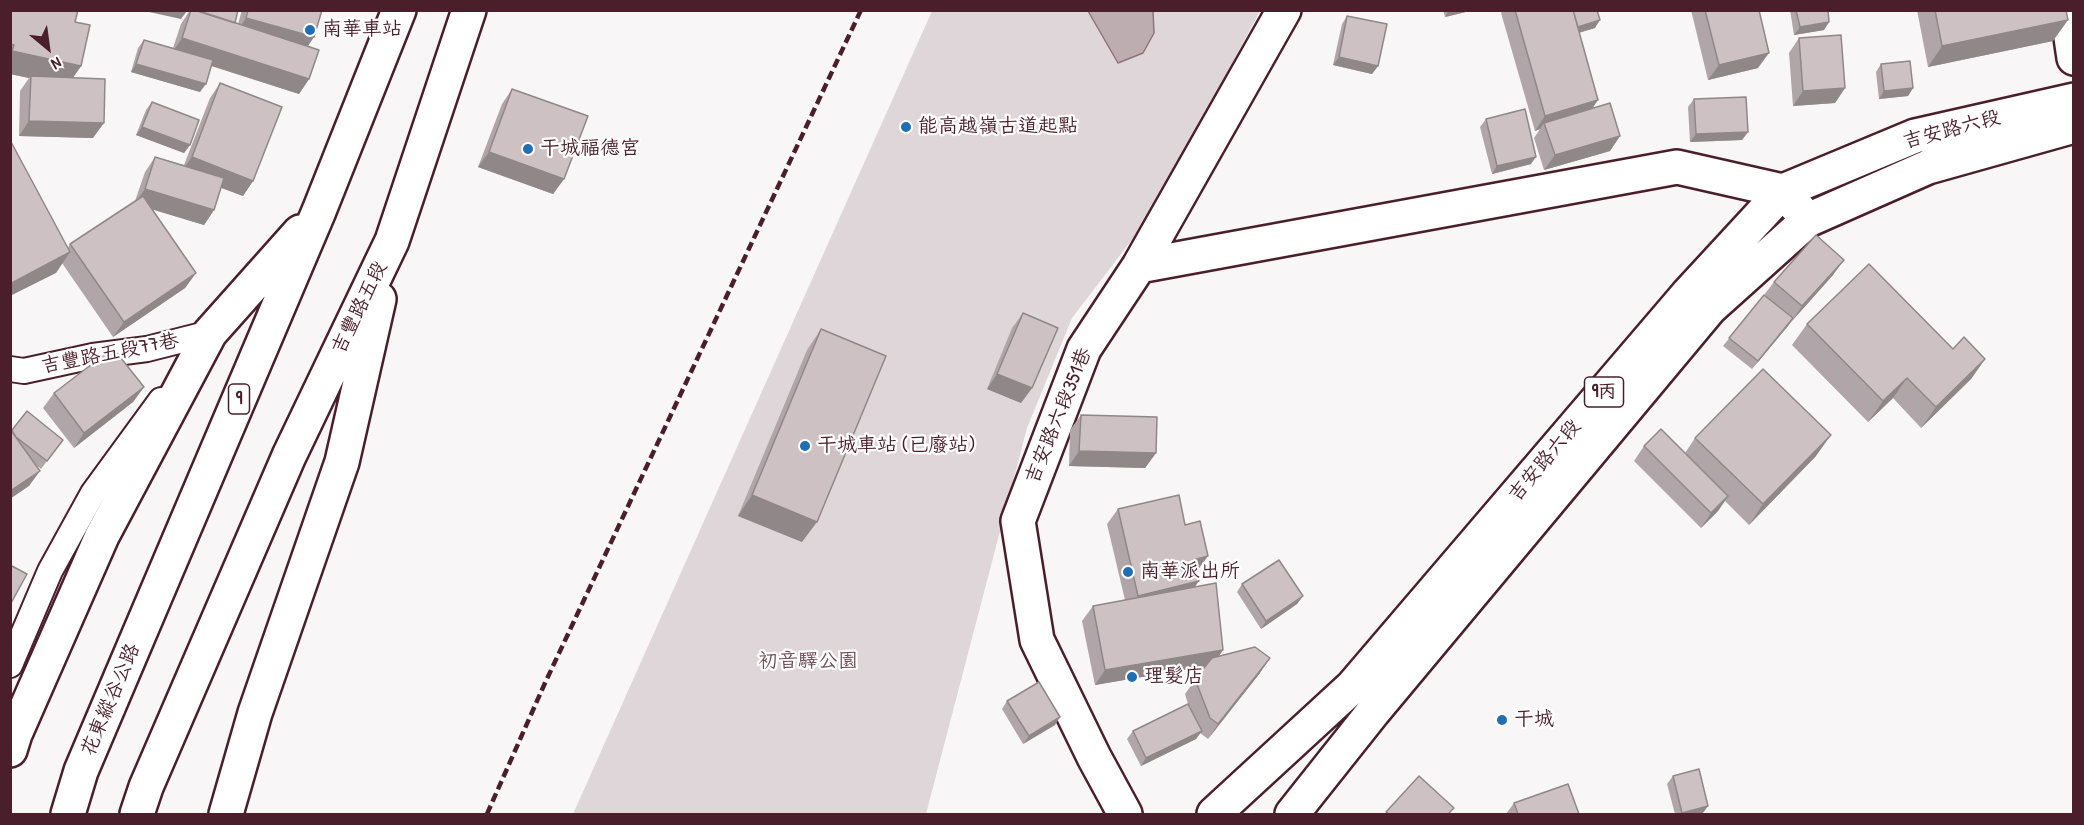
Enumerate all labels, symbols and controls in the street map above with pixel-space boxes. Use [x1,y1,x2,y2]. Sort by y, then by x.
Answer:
north arrow [18,18,78,78]
place label: 南華車站 [322,18,402,42]
marker: 南華車站 [303,23,317,37]
text: N [48,52,66,75]
street label: 吉安路六段 [1901,105,2003,155]
place label: 能高越嶺古道起點 [918,115,1078,139]
marker: 能高越嶺古道起點 [899,120,913,134]
place label: 干城福德宮 [540,137,640,161]
marker: 干城福德宮 [521,142,535,156]
street label: 吉豐路五段 [327,258,393,358]
street label: 吉豐路五段77巷 [39,329,181,379]
street label: 吉安路六段351巷 [1021,344,1097,488]
road number: 9丙 [1584,377,1624,407]
road number: 9 [228,384,250,414]
street label: 吉安路六段 [1504,415,1586,507]
place label: 干城車站 (已廢站) [817,434,976,458]
marker: 干城車站 (已廢站) [798,439,812,453]
place label: 南華派出所 [1140,560,1240,584]
marker: 南華派出所 [1121,565,1135,579]
street label: 花東縱谷公路 [77,640,145,760]
park label: 初音驛公園 [758,650,858,674]
place label: 理髮店 [1144,665,1204,689]
marker: 理髮店 [1125,670,1139,684]
place label: 干城 [1514,708,1554,732]
marker: 干城 [1495,713,1509,727]

